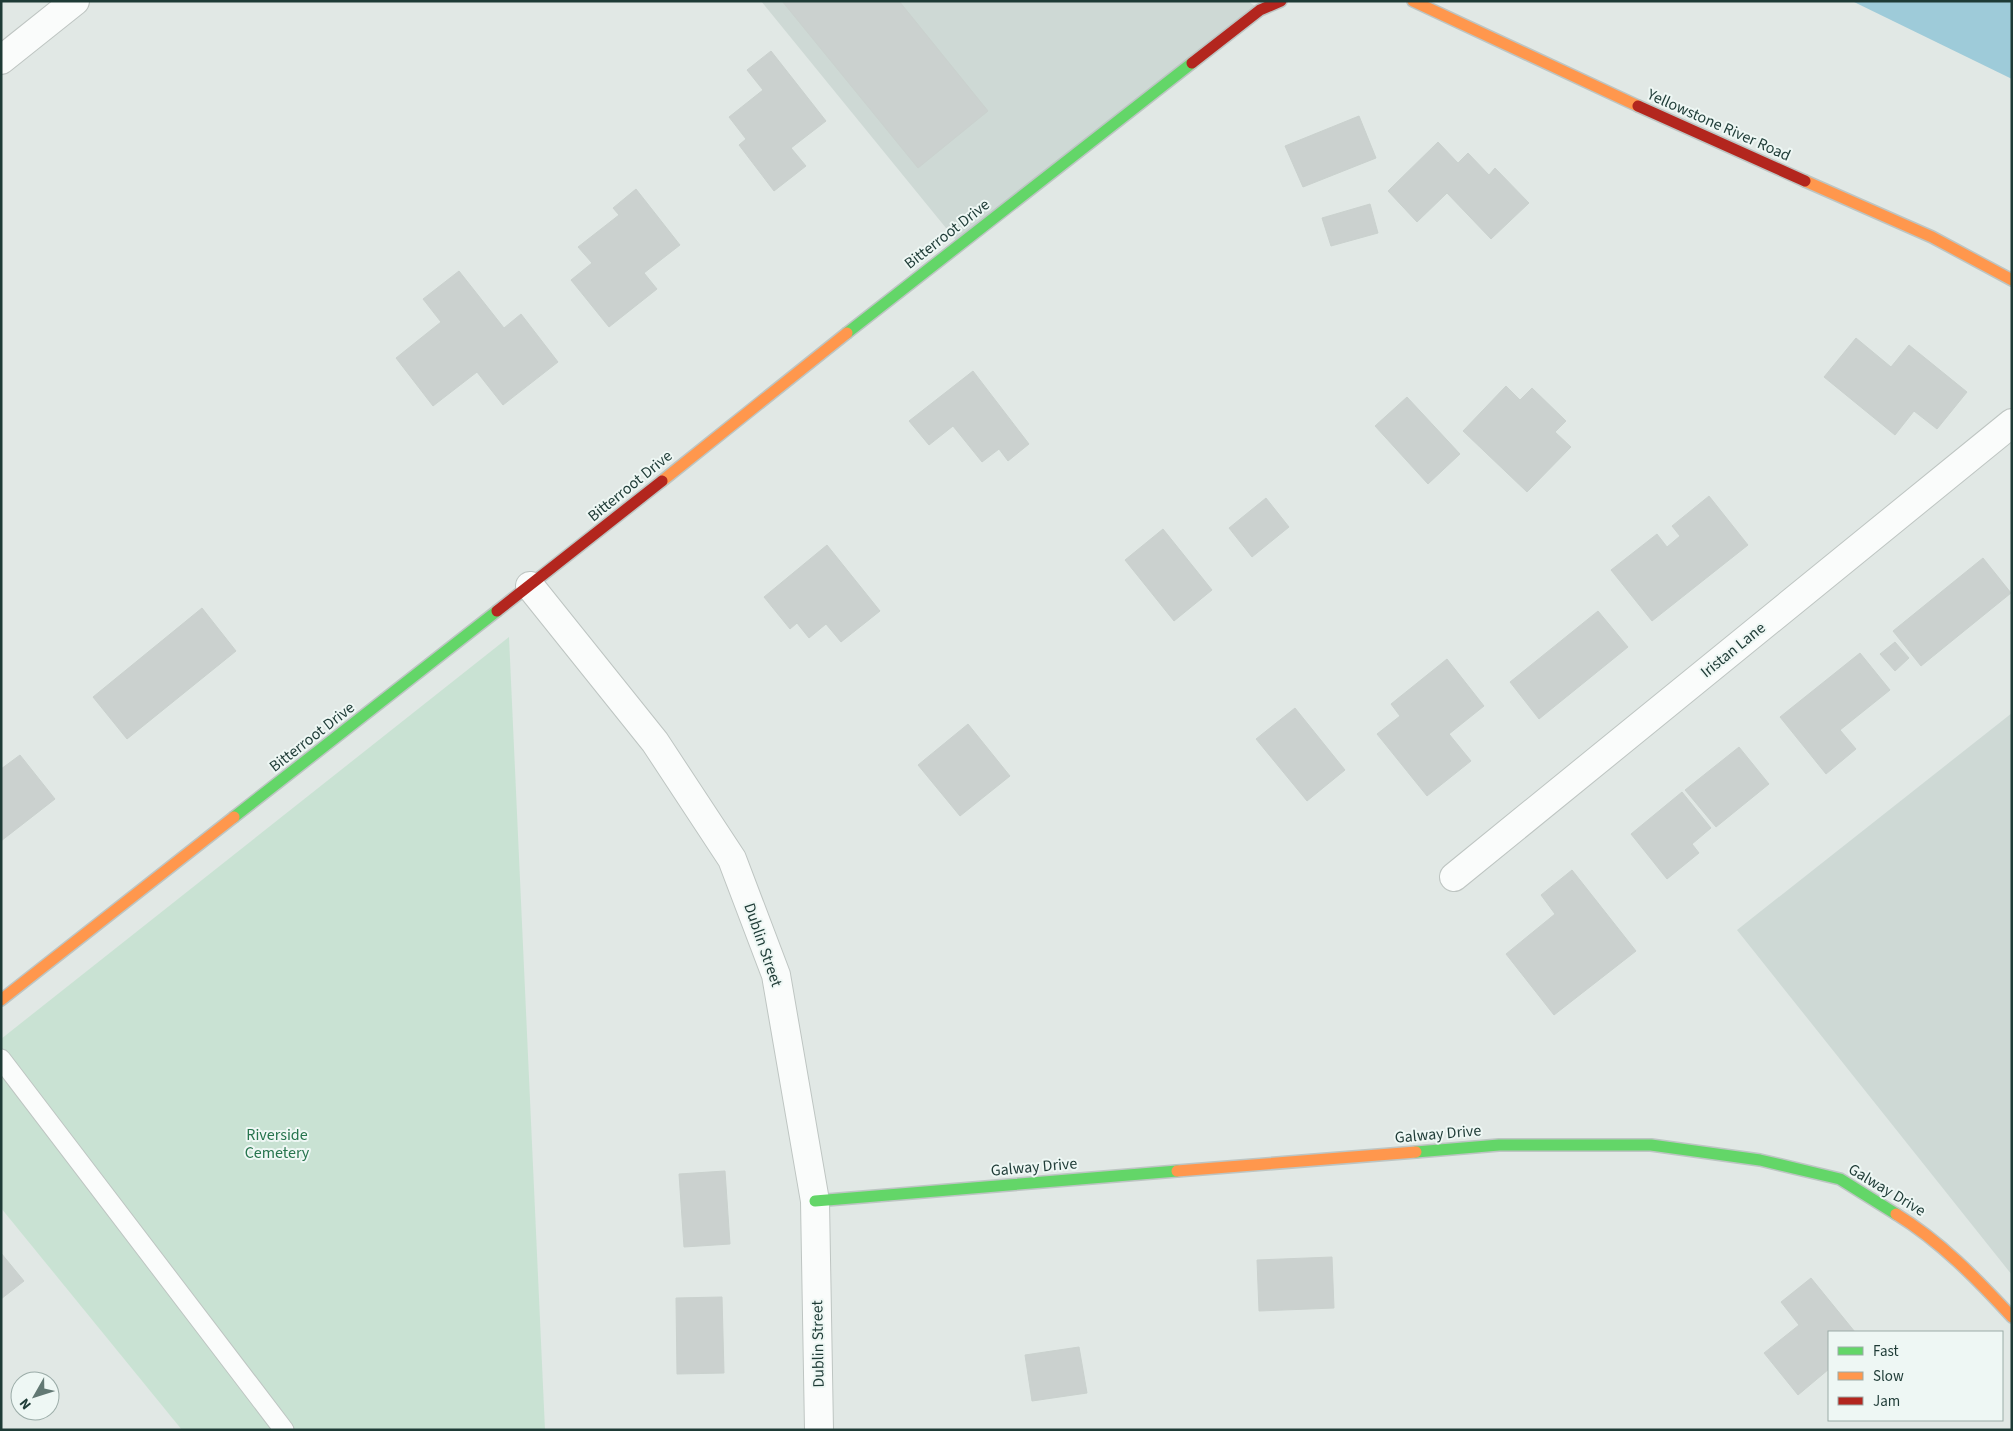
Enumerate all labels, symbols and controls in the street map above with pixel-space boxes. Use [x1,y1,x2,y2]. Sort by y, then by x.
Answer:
street label: Yellowstone River Road [1643,83,1794,167]
street label: Bitterroot Drive [900,194,994,274]
street label: Bitterroot Drive [583,445,677,527]
street label: Iristan Lane [1696,617,1770,683]
street label: Bitterroot Drive [265,697,359,777]
street label: Dublin Street [738,900,788,990]
street label: Galway Drive [1394,1119,1482,1149]
park label: Riverside Cemetery [245,1124,310,1164]
street label: Galway Drive [990,1152,1078,1182]
street label: Galway Drive [1844,1158,1930,1222]
street label: Dublin Street [806,1300,830,1388]
legend [1828,1331,2003,1421]
text: Fast [1873,1341,1899,1362]
text: Slow [1873,1366,1904,1387]
north arrow [10,1371,60,1421]
text: Jam [1873,1391,1900,1412]
text: N [15,1394,36,1413]

